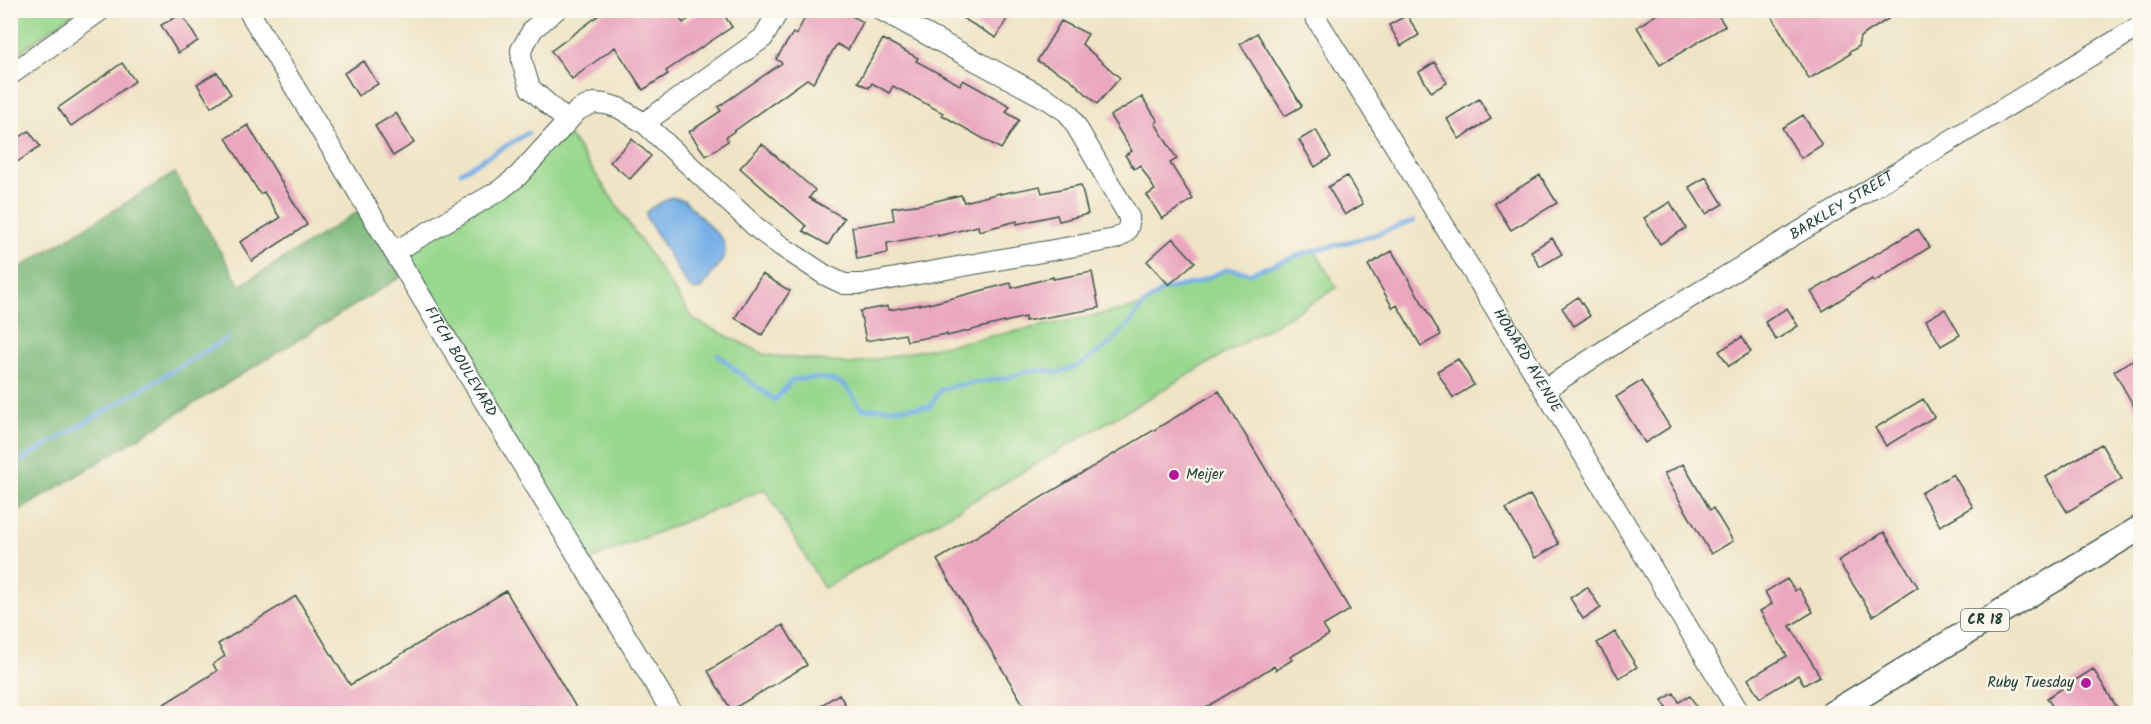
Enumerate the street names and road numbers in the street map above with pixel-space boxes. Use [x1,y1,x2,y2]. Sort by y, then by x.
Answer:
street label: BARKLEY STREET [1785,164,1900,247]
street label: FITCH BOULEVARD [418,302,503,422]
street label: HOWARD AVENUE [1486,304,1568,419]
road number: CR 18 [1961,609,2009,631]

